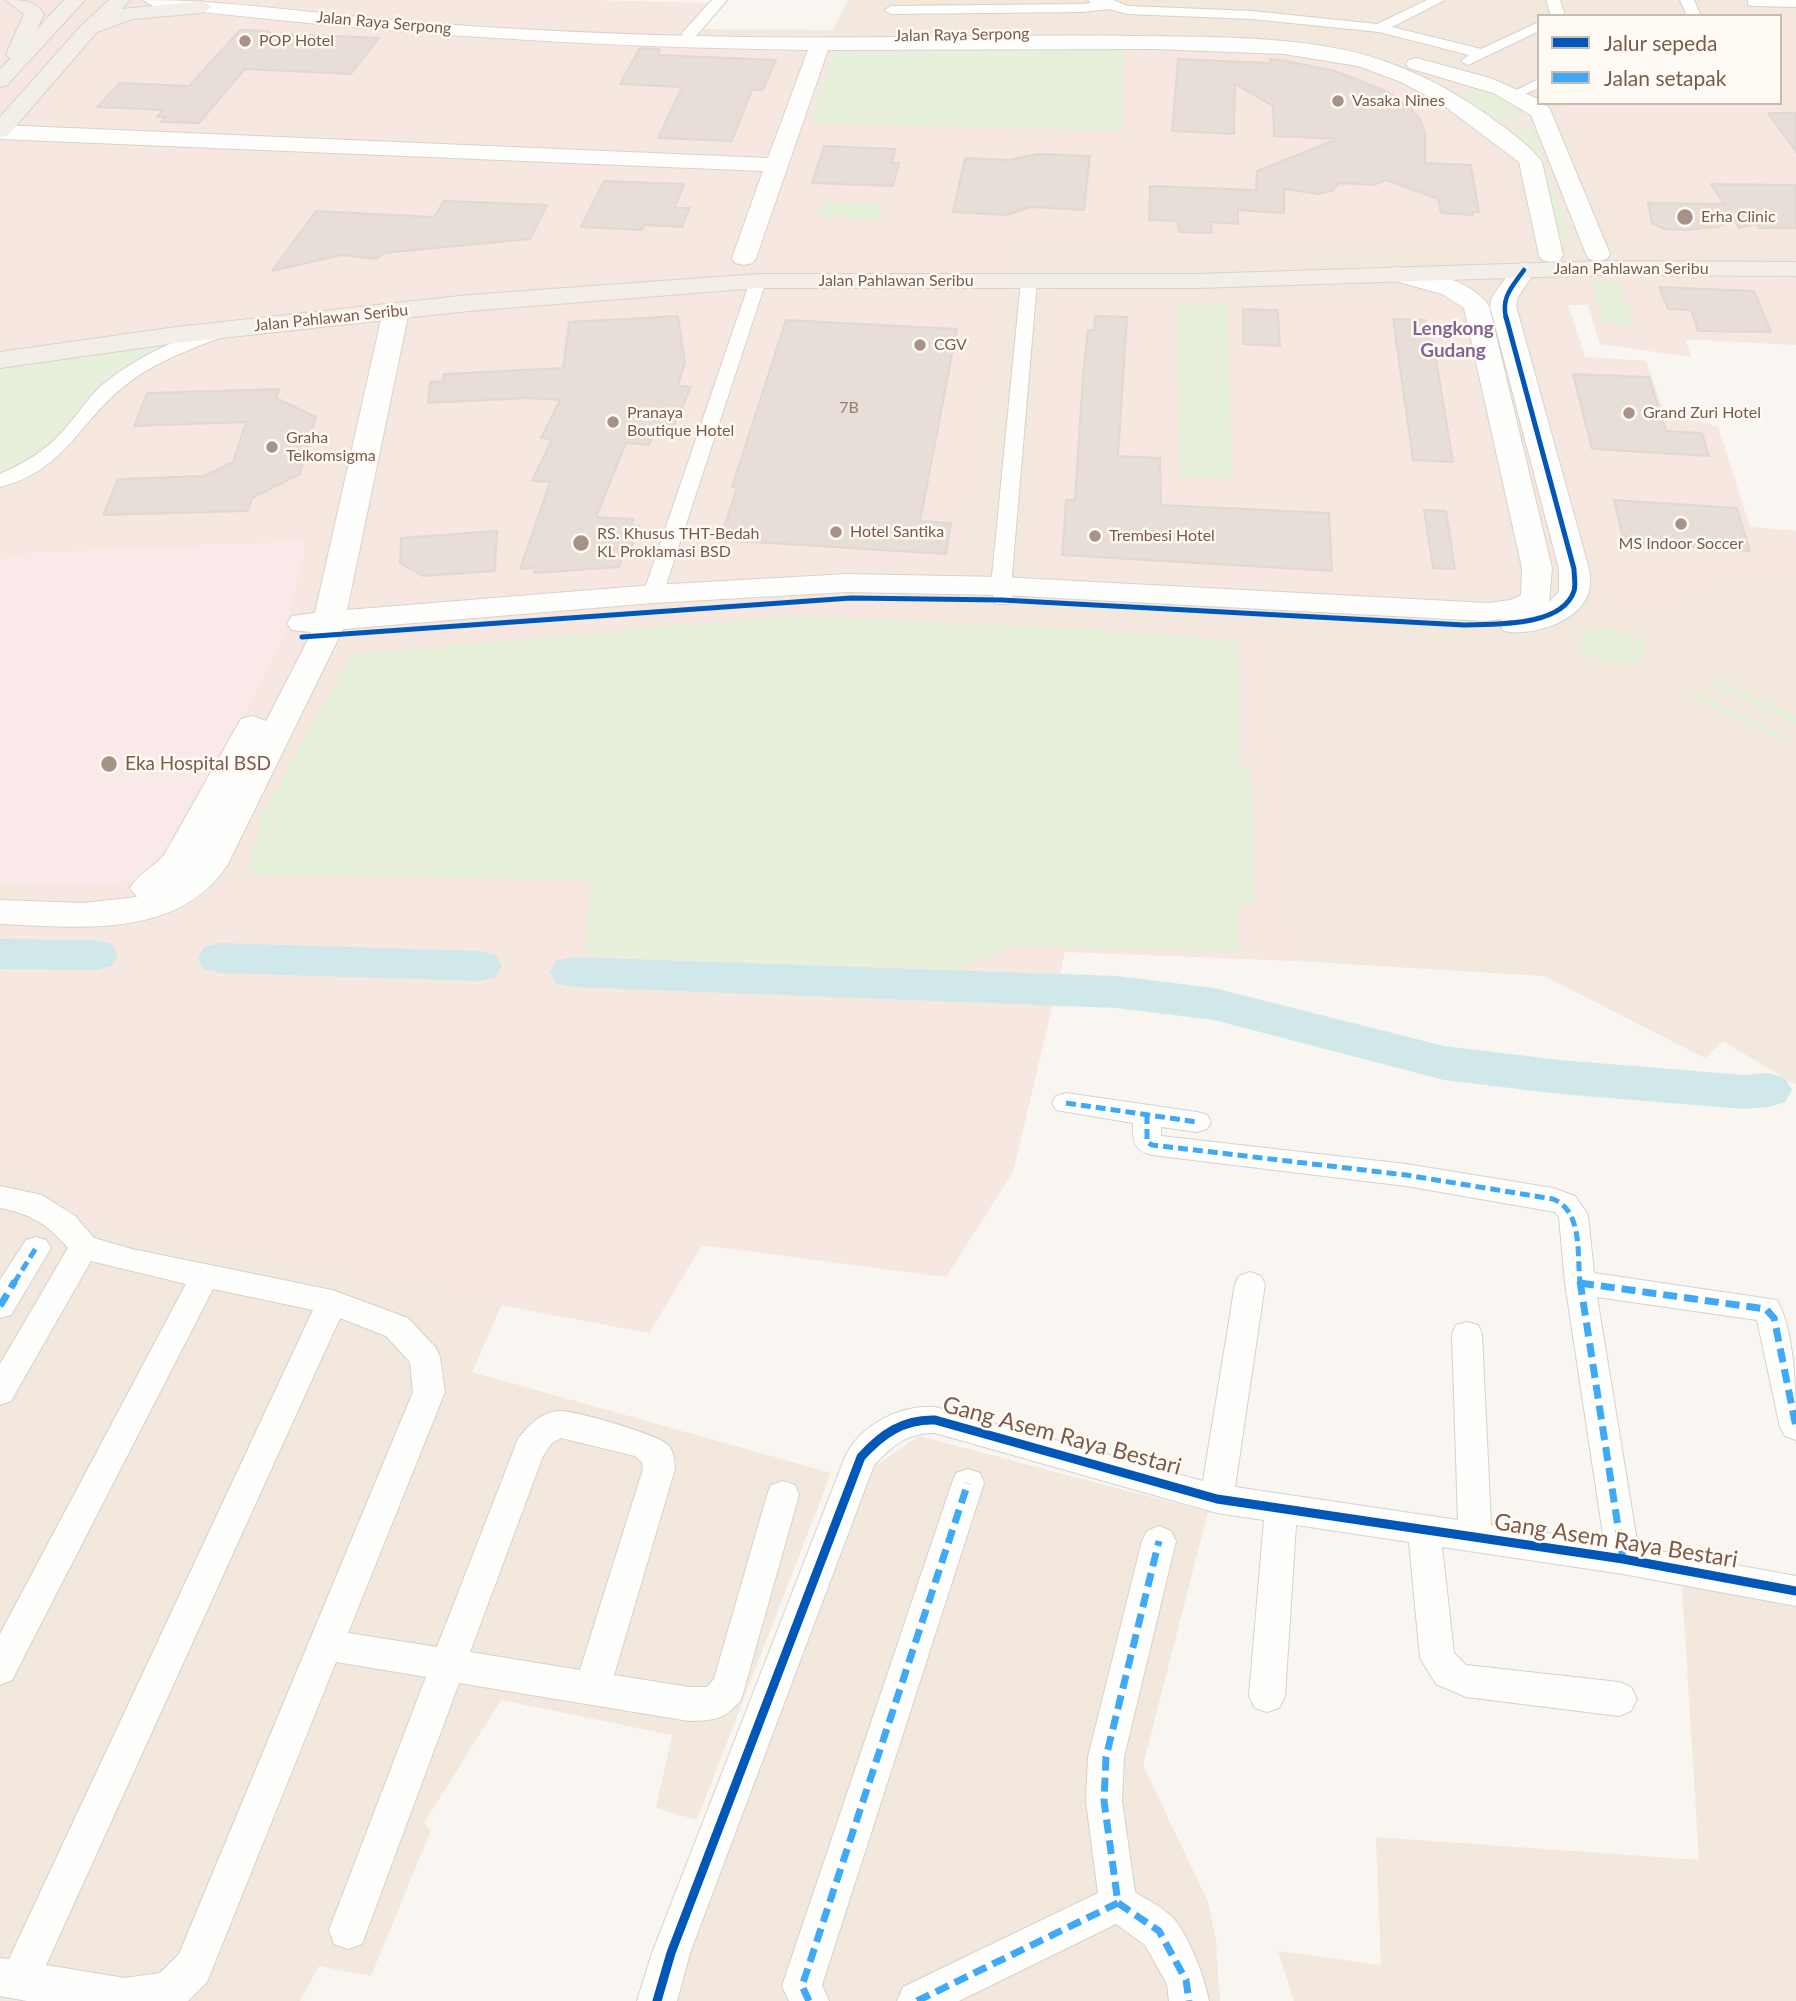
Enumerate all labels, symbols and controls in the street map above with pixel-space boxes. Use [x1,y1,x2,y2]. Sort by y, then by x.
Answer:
street label: Jalan Raya Serpong [316,8,452,38]
legend [1537,14,1782,105]
street label: Jalan Raya Serpong [894,24,1030,46]
text: Jalur sepeda [1604,30,1717,55]
place label: POP Hotel [259,31,334,51]
marker: POP Hotel [237,33,253,49]
text: Jalan setapak [1604,65,1726,90]
place label: Vasaka Nines [1352,91,1445,111]
marker: Vasaka Nines [1330,93,1346,109]
marker: Erha Clinic [1675,207,1695,227]
place label: Erha Clinic [1701,207,1776,227]
street label: Jalan Pahlawan Seribu [1553,259,1709,279]
street label: Jalan Pahlawan Seribu [818,271,974,291]
street label: Jalan Pahlawan Seribu [253,300,409,336]
district label: Lengkong Gudang [1412,318,1494,362]
place label: CGV [934,335,967,355]
marker: CGV [912,337,928,353]
house number: 7B [839,398,859,418]
place label: Pranaya Boutique Hotel [627,403,734,441]
place label: Grand Zuri Hotel [1643,403,1761,423]
marker: Grand Zuri Hotel [1621,405,1637,421]
marker: Pranaya Boutique Hotel [605,414,621,430]
place label: Graha Telkomsigma [286,428,376,466]
marker: Graha Telkomsigma [264,439,280,455]
marker: MS Indoor Soccer [1673,516,1689,532]
place label: Hotel Santika [850,522,944,542]
place label: RS. Khusus THT-Bedah KL Proklamasi BSD [597,524,759,562]
marker: Hotel Santika [828,524,844,540]
place label: Trembesi Hotel [1109,526,1215,546]
marker: Trembesi Hotel [1087,528,1103,544]
marker: RS. Khusus THT-Bedah KL Proklamasi BSD [571,533,591,553]
place label: MS Indoor Soccer [1619,534,1743,554]
place label: Eka Hospital BSD [125,753,271,775]
marker: Eka Hospital BSD [99,754,119,774]
street label: Gang Asem Raya Bestari [940,1391,1184,1481]
street label: Gang Asem Raya Bestari [1492,1508,1740,1574]

